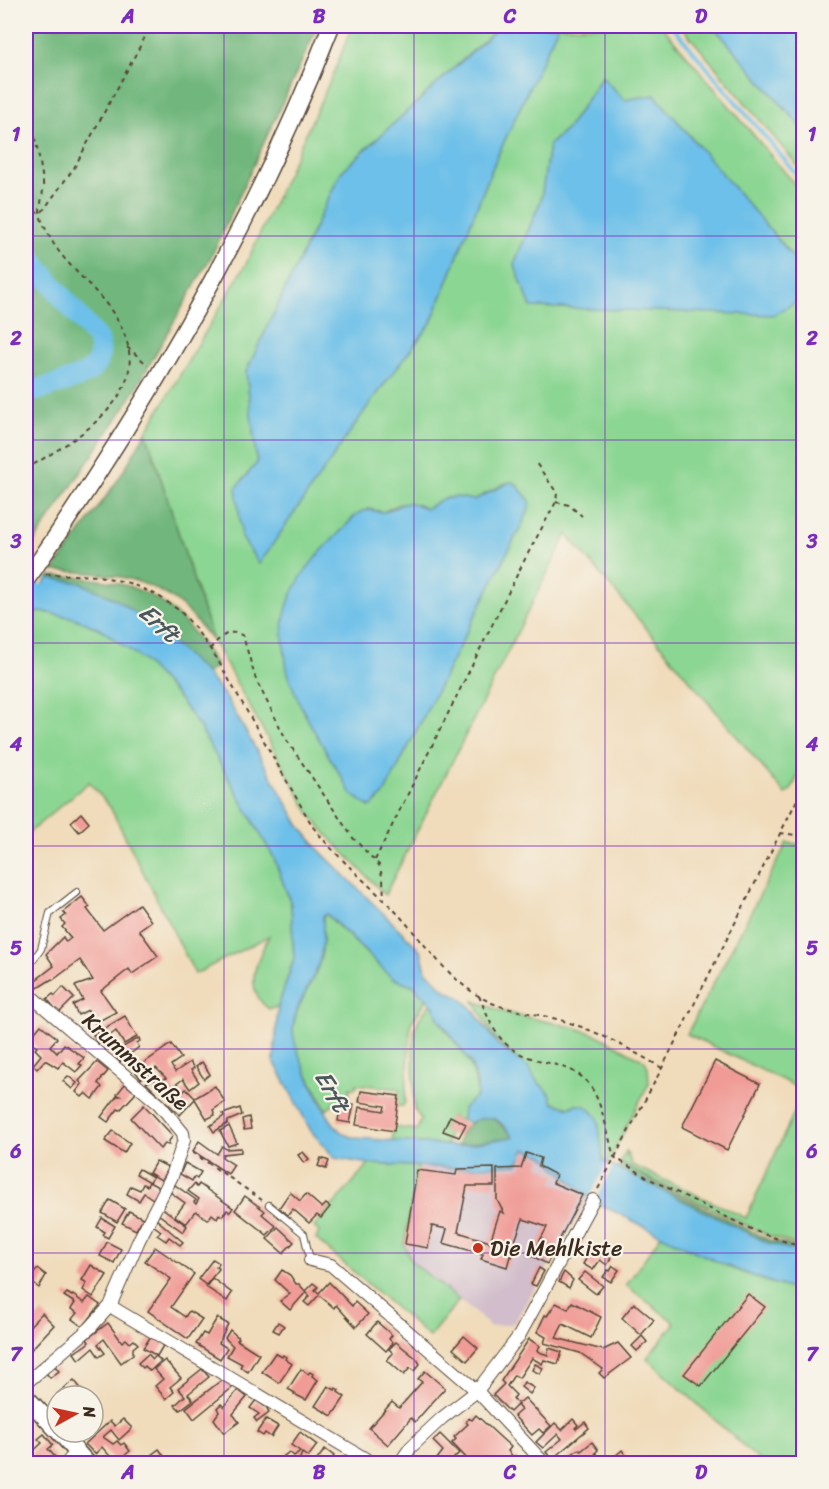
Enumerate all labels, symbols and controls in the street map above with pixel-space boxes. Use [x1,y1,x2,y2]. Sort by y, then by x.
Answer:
text: A [120,0,135,34]
text: B [313,0,326,34]
text: C [503,0,517,34]
text: D [695,0,708,34]
text: 1 [12,117,21,152]
text: 1 [808,117,817,152]
text: 2 [9,321,22,356]
text: 2 [805,321,818,356]
text: 3 [10,524,22,559]
text: 3 [806,524,818,559]
water label: Erft [129,593,191,655]
text: 4 [9,727,23,762]
text: 4 [805,727,819,762]
text: 5 [10,931,22,966]
text: 5 [806,931,818,966]
street label: Krummstraße [73,1002,199,1121]
water label: Erft [303,1062,362,1123]
text: 6 [9,1134,22,1169]
text: 6 [805,1134,818,1169]
place label: Die Mehlkiste [490,1229,622,1268]
marker: Die Mehlkiste [471,1241,485,1255]
text: 7 [10,1337,23,1372]
text: 7 [806,1337,819,1372]
north arrow [45,1384,105,1444]
text: N [74,1403,105,1420]
text: A [120,1455,135,1489]
text: B [313,1455,326,1489]
text: C [503,1455,517,1489]
text: D [695,1455,708,1489]

